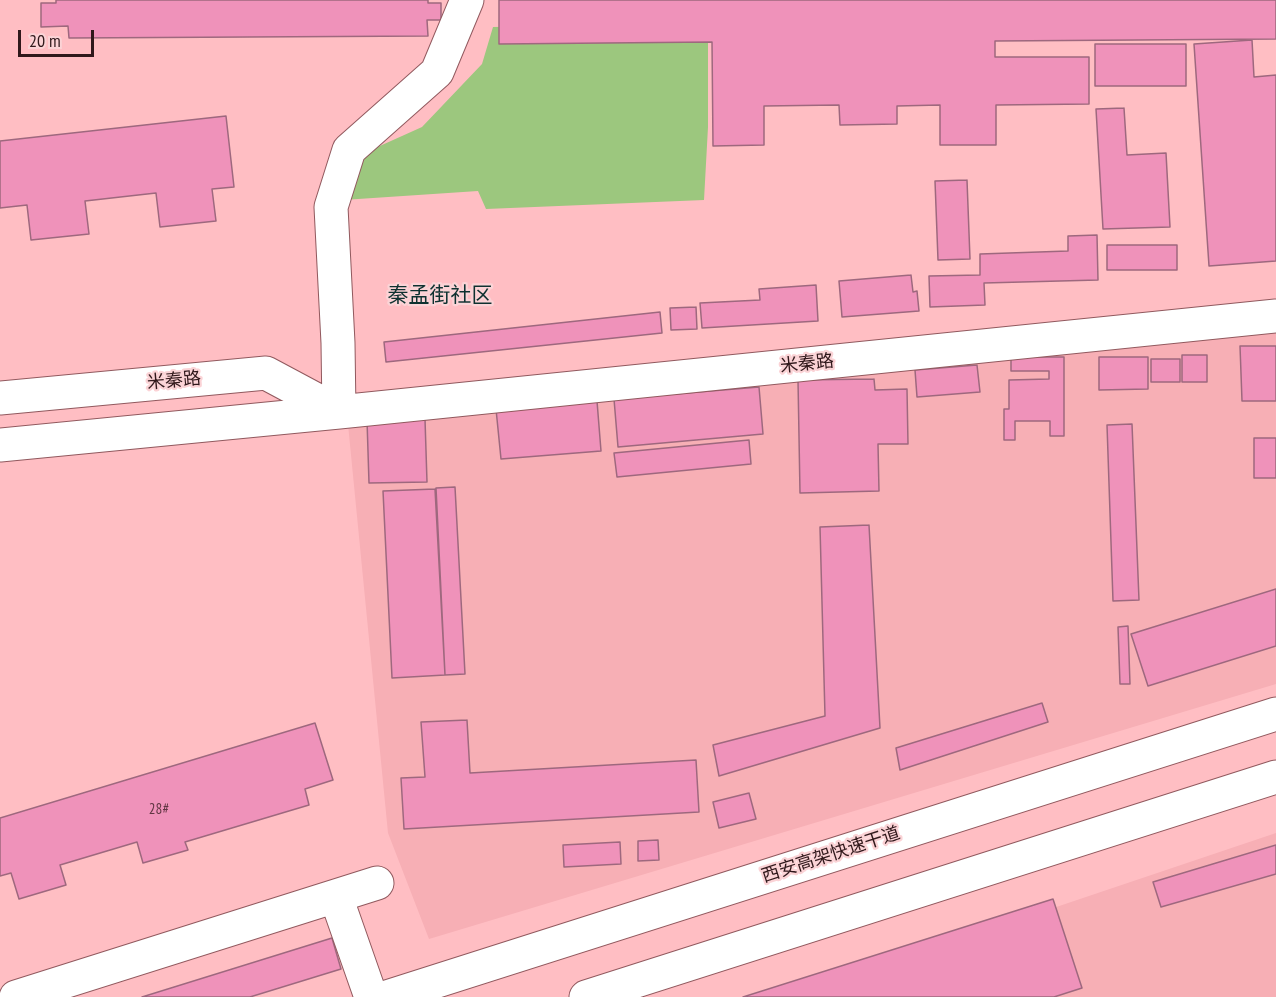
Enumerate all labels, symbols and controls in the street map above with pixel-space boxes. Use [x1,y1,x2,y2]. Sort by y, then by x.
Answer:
scale bar [21,18,98,56]
text: 20 m [29,29,61,52]
district label: 秦孟街社区 [388,283,492,309]
street label: 米秦路 [779,350,835,378]
street label: 米秦路 [146,368,202,394]
house number: 28# [149,801,169,819]
street label: 西安高架快速干道 [759,822,903,888]

